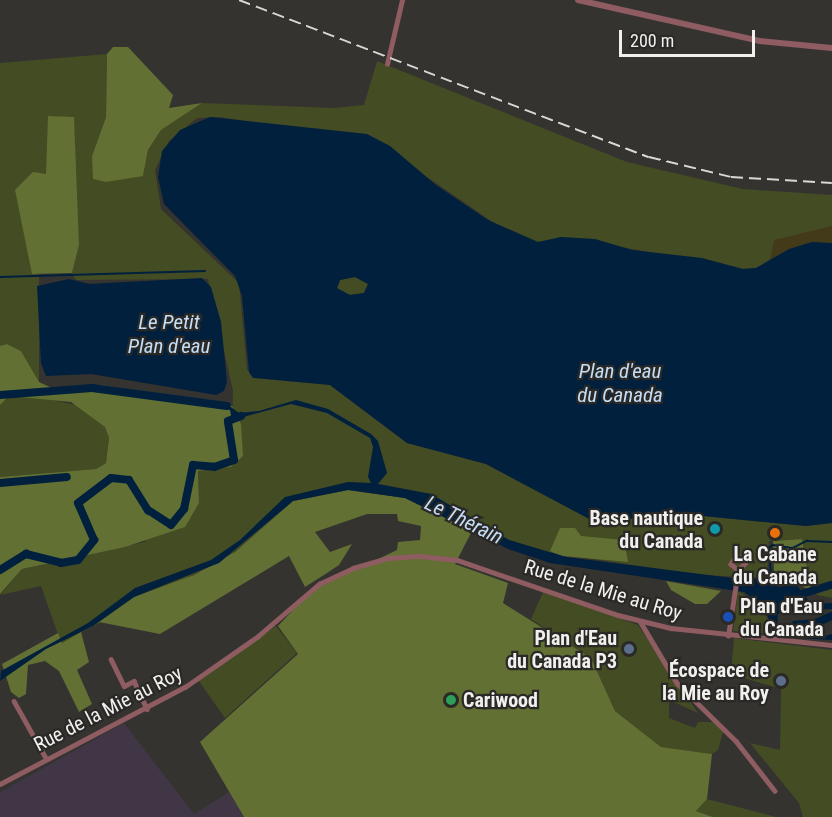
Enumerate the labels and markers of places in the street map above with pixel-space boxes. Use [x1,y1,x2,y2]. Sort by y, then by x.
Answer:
place label: Base nautique du Canada [589,506,703,553]
marker: Base nautique du Canada [708,522,722,536]
marker: La Cabane du Canada [768,526,782,540]
place label: La Cabane du Canada [733,542,817,589]
place label: Plan d'Eau du Canada [740,594,824,641]
marker: Plan d'Eau du Canada [721,610,735,624]
place label: Plan d'Eau du Canada P3 [507,626,617,673]
marker: Plan d'Eau du Canada P3 [622,642,636,656]
place label: Écospace de la Mie au Roy [662,658,769,705]
marker: Écospace de la Mie au Roy [774,674,788,688]
place label: Cariwood [463,688,538,712]
marker: Cariwood [444,693,458,707]

